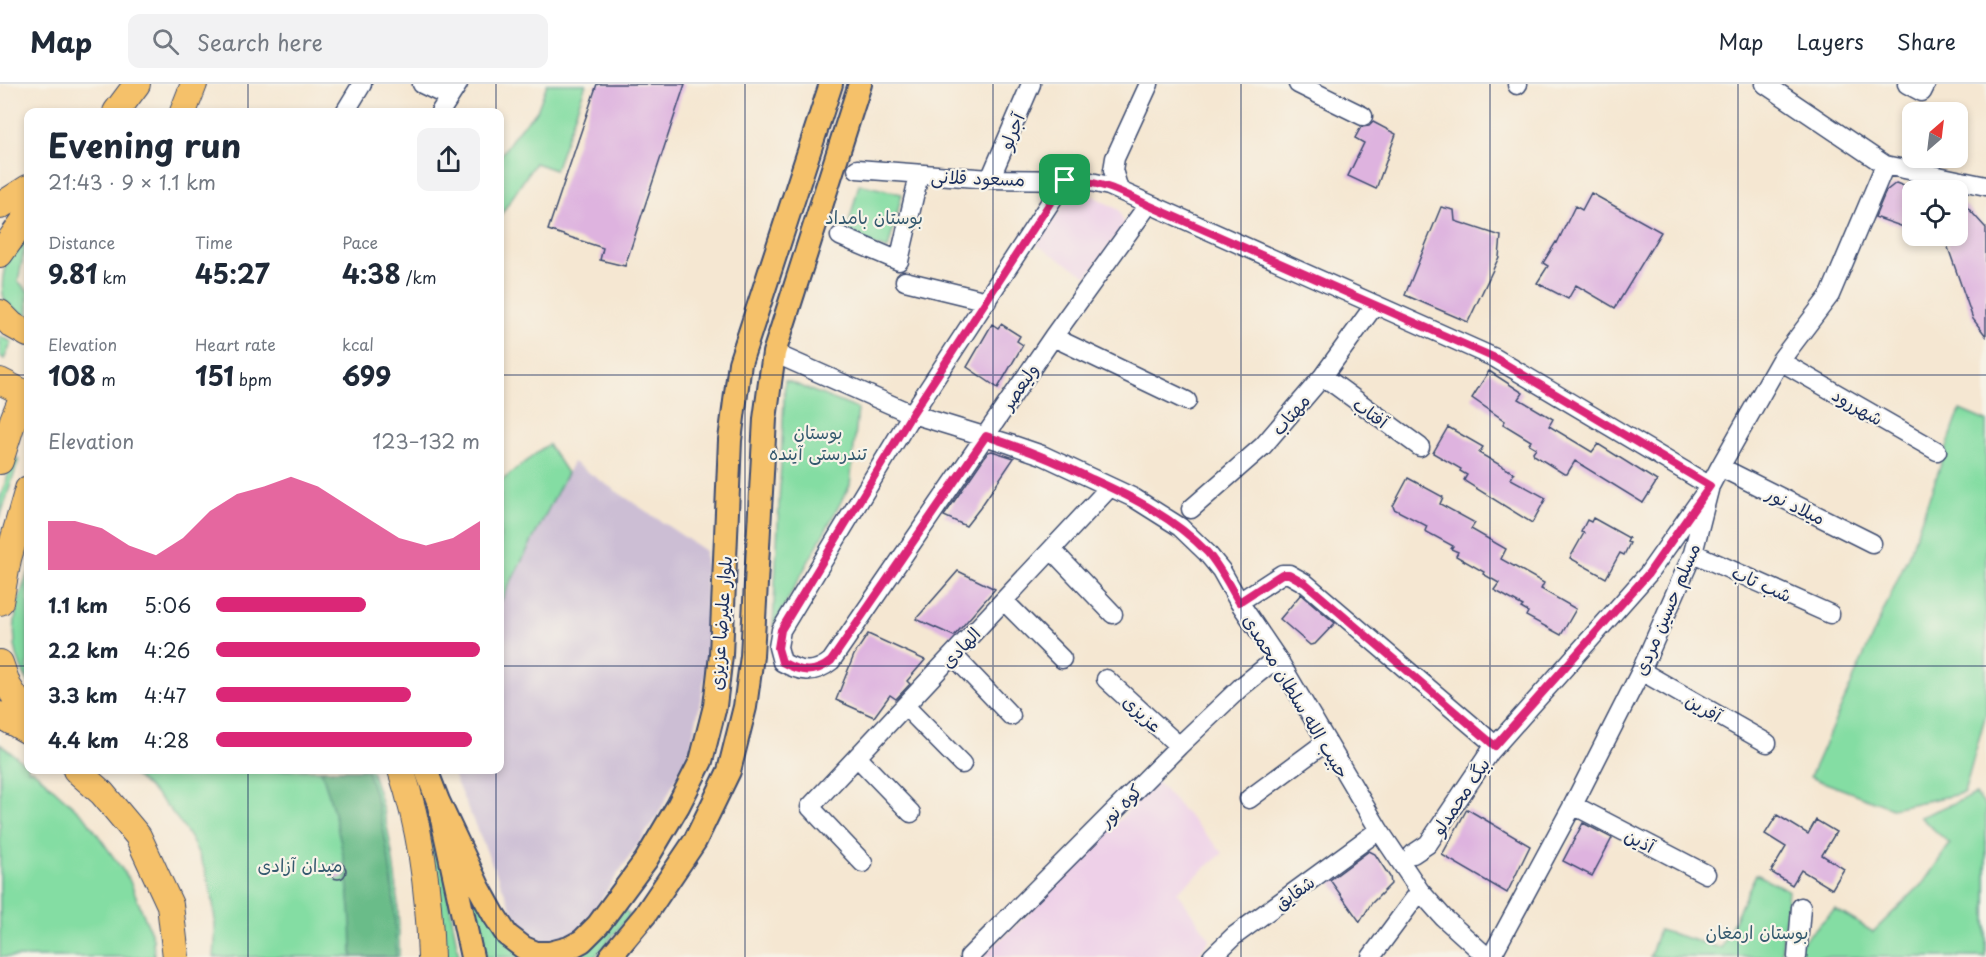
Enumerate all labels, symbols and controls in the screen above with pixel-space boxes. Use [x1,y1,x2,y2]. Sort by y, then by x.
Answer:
search box [128,14,548,68]
text: Map [30,20,92,63]
icon: search [149,25,182,58]
text: Search here [197,25,323,58]
text: Map [1719,25,1763,57]
text: Layers [1796,25,1864,57]
text: Share [1897,25,1956,57]
north arrow [1902,102,1968,168]
map controls [1902,102,1968,246]
street label: آجرلو [991,107,1031,154]
text: Evening run [48,119,241,169]
button: share [417,128,480,191]
pin [1039,154,1090,205]
street label: مسعود قلانی [930,162,1026,192]
icon: arrive [1048,163,1081,196]
text: 21:43 · 9 × 1.1 km [48,167,216,197]
button: locate [1902,180,1968,246]
park label: بوستان بامداد [825,203,923,230]
text: Distance [48,230,115,254]
text: Time [195,230,233,254]
text: Pace [342,230,378,254]
text: 9.81 [48,254,97,293]
text: 45:27 [195,254,270,293]
text: 4:38 [342,254,401,293]
text: km [97,265,127,289]
text: /km [401,265,436,289]
text: Elevation [48,332,117,356]
text: Heart rate [195,332,276,356]
text: kcal [342,332,374,356]
text: 108 [48,356,96,395]
text: 151 [195,356,234,395]
text: 699 [342,356,391,395]
street label: ولیعصر [993,357,1044,416]
text: m [96,367,116,391]
text: bpm [234,367,272,391]
street label: شهررود [1828,381,1888,431]
street label: مهتاب [1264,387,1316,441]
street label: آفتاب [1348,390,1396,435]
park label: بوستان تندرستی آینده [769,418,868,466]
text: Elevation [48,426,134,456]
text: 123–132 m [372,426,480,456]
street label: میلاد نور [1761,479,1830,531]
street label: مسلم حسین مردی [1626,539,1708,680]
street label: بلوار علیرضا عزیزی [702,555,738,691]
street label: شب تاب [1728,558,1796,608]
text: 1.1 km [48,590,108,620]
text: 5:06 [144,590,191,620]
street label: حبیب الله سلطان محمدی [1237,609,1357,783]
street label: الهادی [934,620,986,674]
text: 2.2 km [48,635,118,665]
text: 4:26 [144,635,190,665]
text: 3.3 km [48,680,118,710]
text: 4:47 [144,680,186,710]
street label: آفرین [1681,686,1728,729]
street label: عزیزی [1117,688,1169,738]
text: 4.4 km [48,725,119,755]
text: 4:28 [144,725,190,755]
street label: بیگ محمدلو [1424,752,1496,841]
street label: کوه نور [1091,777,1148,834]
street label: آذین [1620,821,1661,860]
park label: میدان آزادی [258,851,342,878]
street label: شقایق [1268,868,1320,916]
park label: بوستان ارمغان [1706,918,1808,945]

